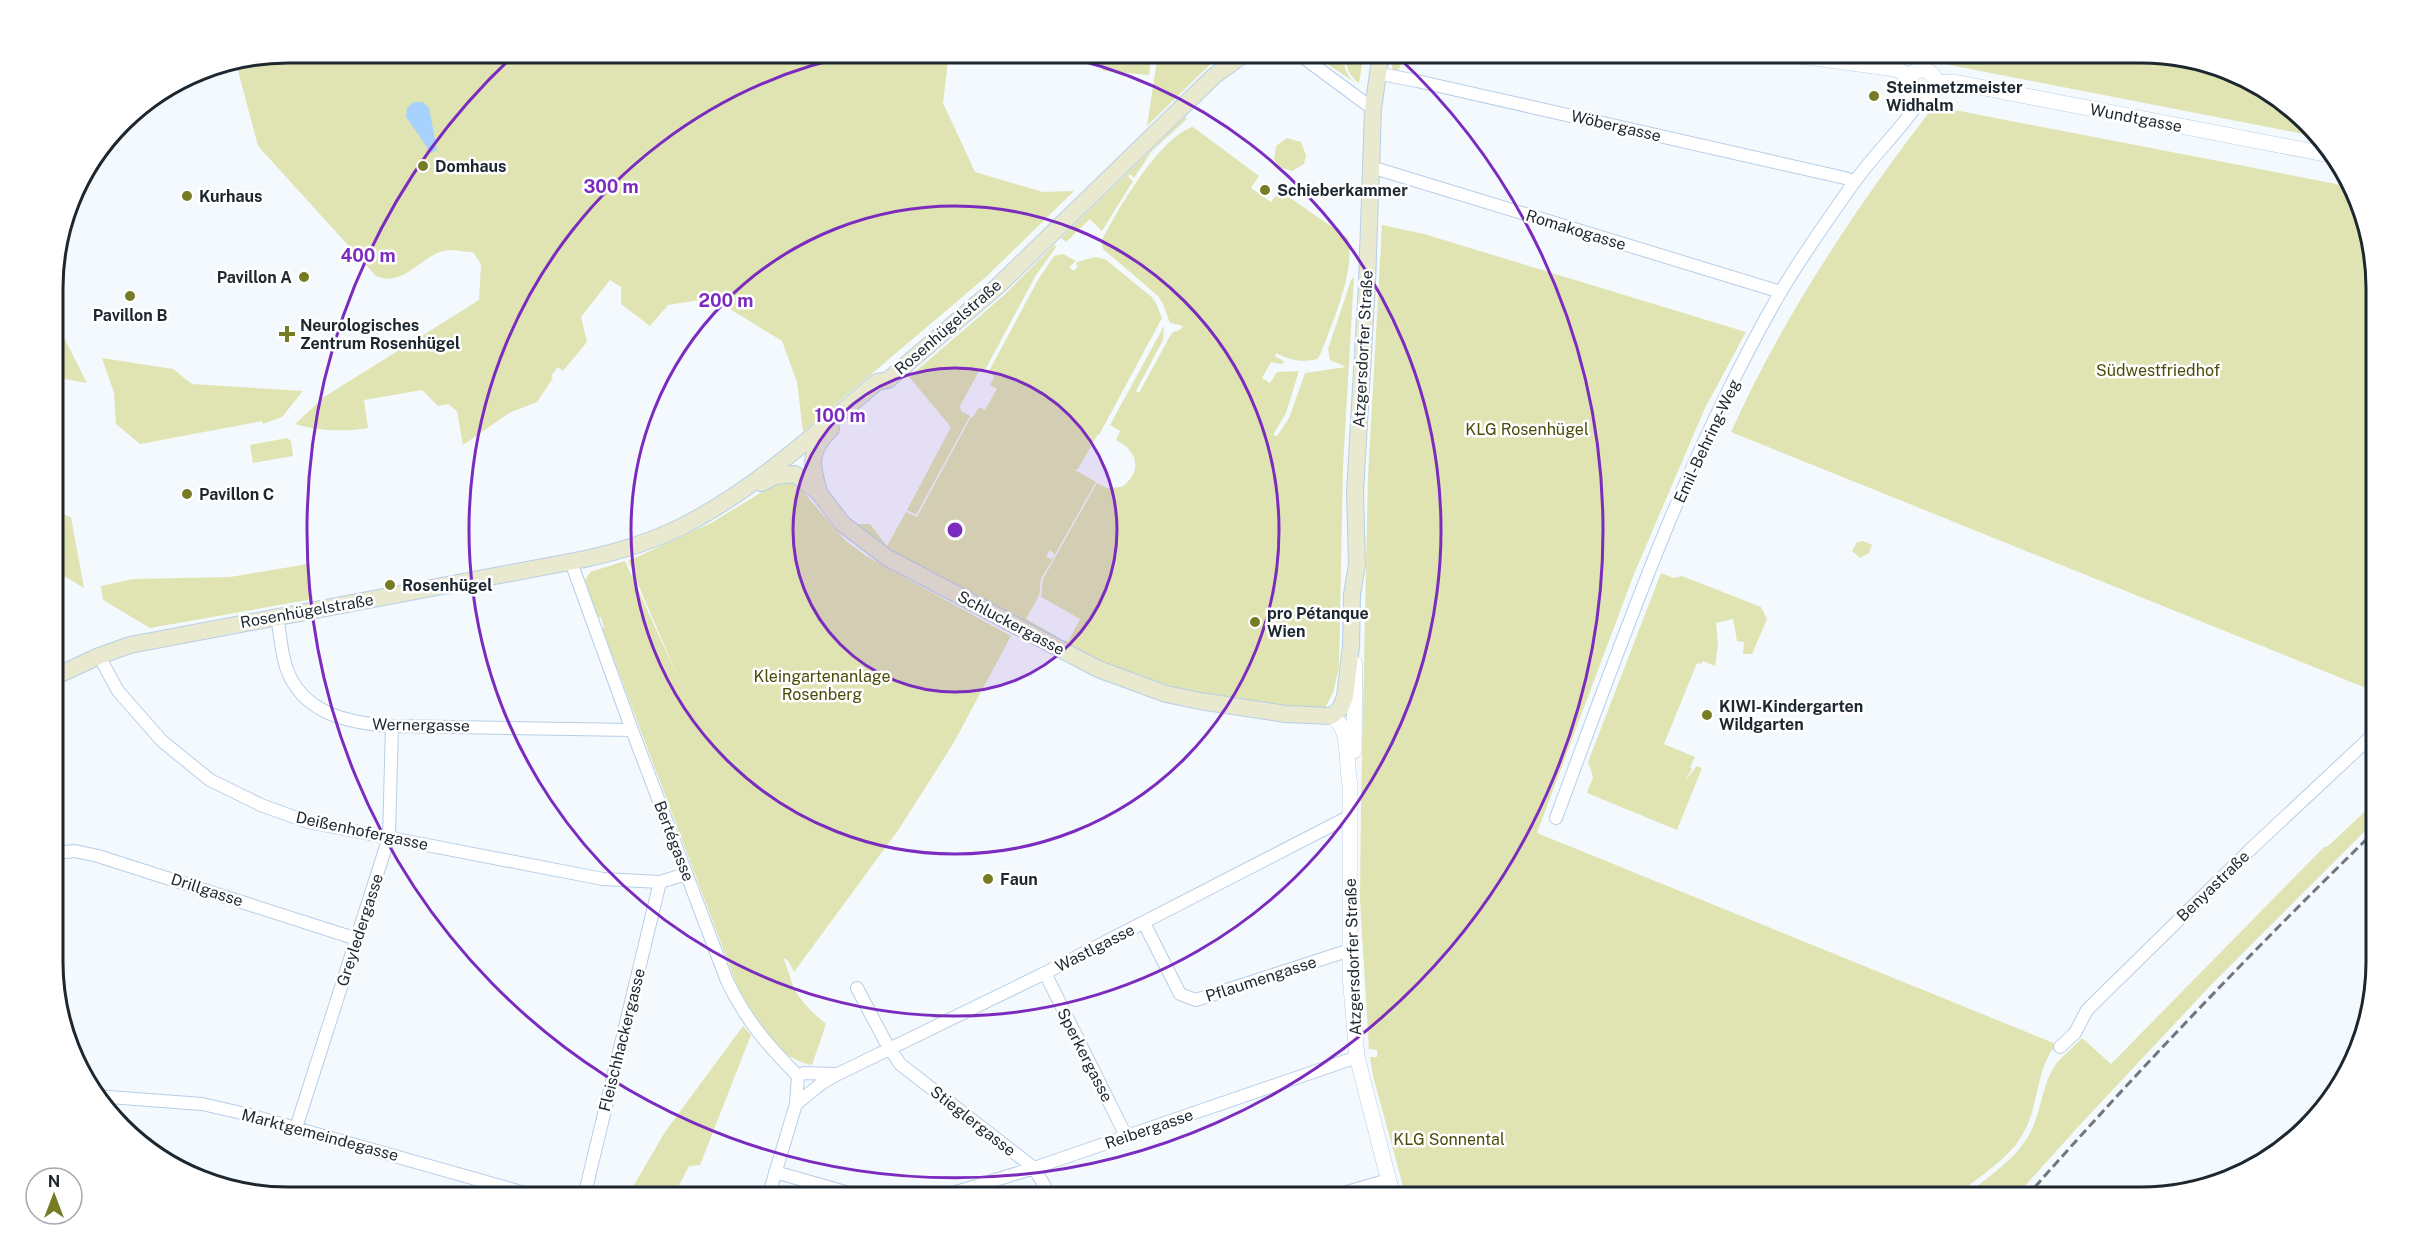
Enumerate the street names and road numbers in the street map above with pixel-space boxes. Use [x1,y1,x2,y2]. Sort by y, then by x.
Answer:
street label: Wundtgasse [2088,100,2184,136]
street label: Wöbergasse [1569,106,1663,146]
street label: Romakogasse [1524,206,1628,254]
street label: Atzgersdorfer Straße [1349,270,1377,428]
street label: Rosenhügelstraße [891,275,1005,379]
street label: Emil-Behring-Weg [1670,376,1744,506]
street label: Schluckergasse [954,587,1068,659]
street label: Rosenhügelstraße [239,590,375,632]
street label: Wernergasse [372,715,470,735]
street label: Bertégasse [650,798,698,884]
street label: Deißenhofergasse [294,808,430,854]
street label: Benyastraße [2173,847,2253,925]
street label: Drillgasse [169,869,245,911]
street label: Greyledergasse [333,871,387,989]
street label: Atzgersdorfer Straße [1341,878,1365,1036]
street label: Wastlgasse [1052,920,1138,976]
street label: Pflaumengasse [1203,952,1319,1006]
street label: Fleischhackergasse [595,966,649,1114]
street label: Sperkergasse [1053,1005,1117,1105]
street label: Stieglergasse [927,1082,1019,1160]
street label: Marktgemeindegasse [239,1105,401,1165]
street label: Reibergasse [1102,1105,1196,1153]

